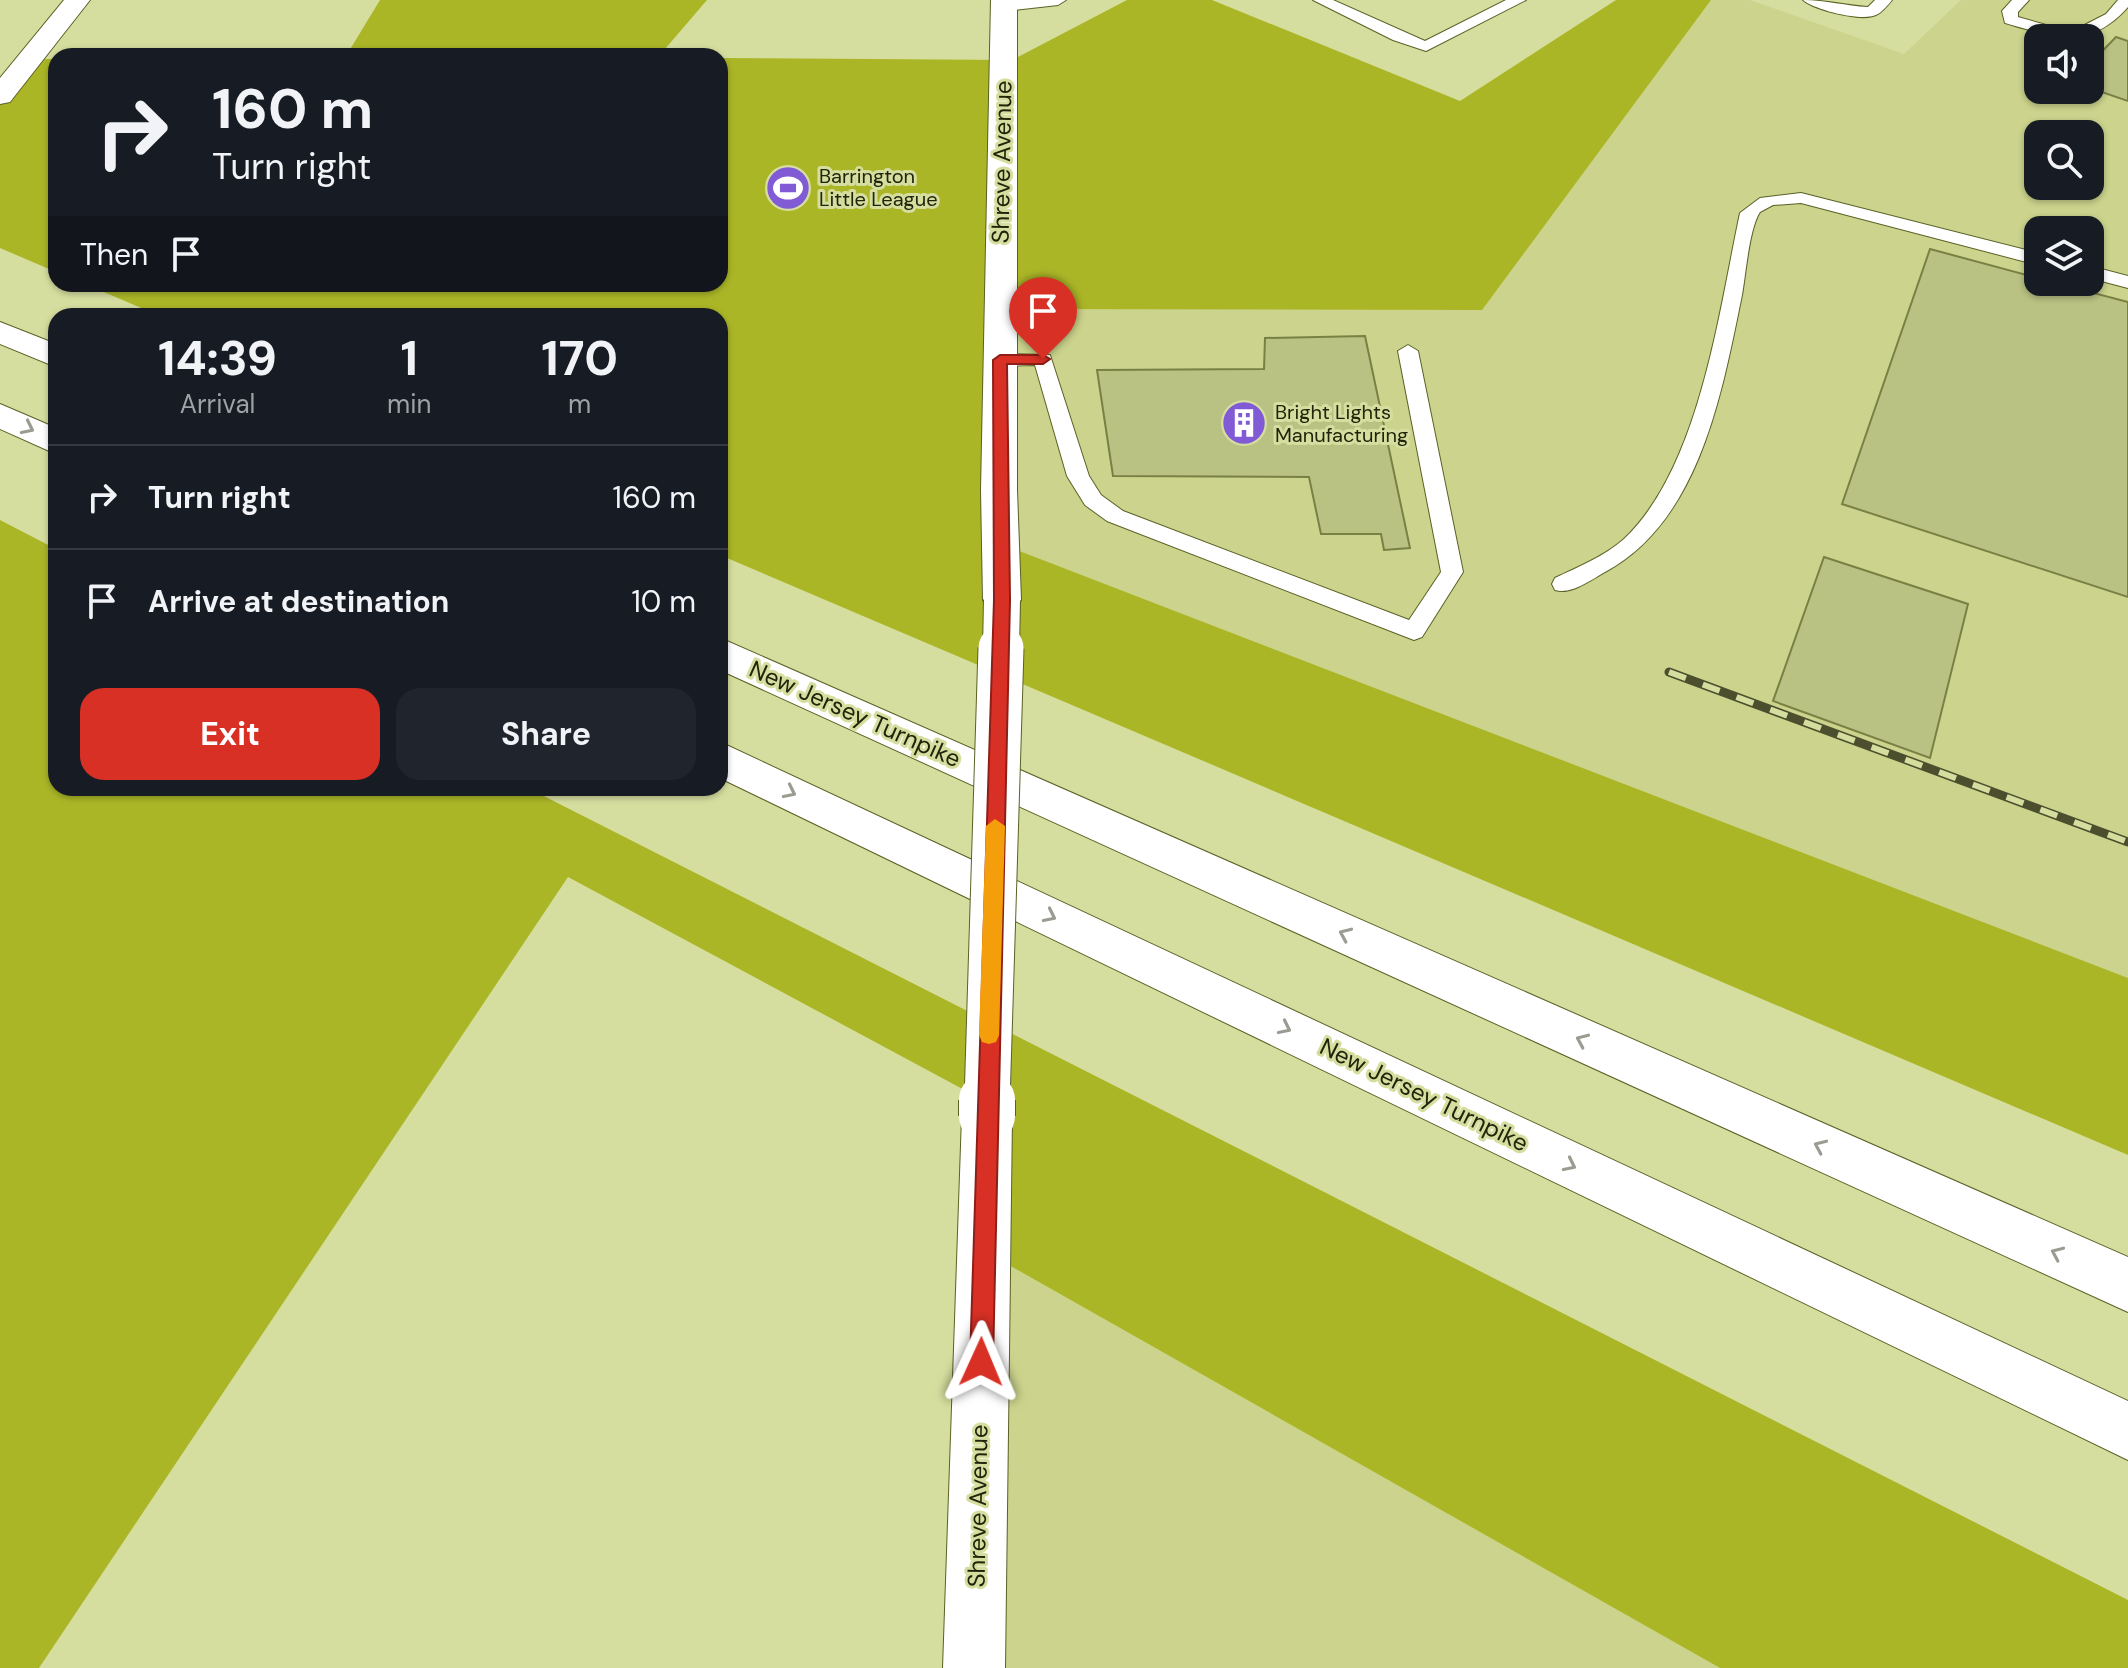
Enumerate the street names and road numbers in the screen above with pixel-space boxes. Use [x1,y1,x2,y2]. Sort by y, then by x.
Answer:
street label: Shreve Avenue [985,80,1018,244]
street label: New Jersey Turnpike [745,653,966,774]
street label: New Jersey Turnpike [1315,1031,1534,1159]
street label: Shreve Avenue [961,1424,994,1588]

